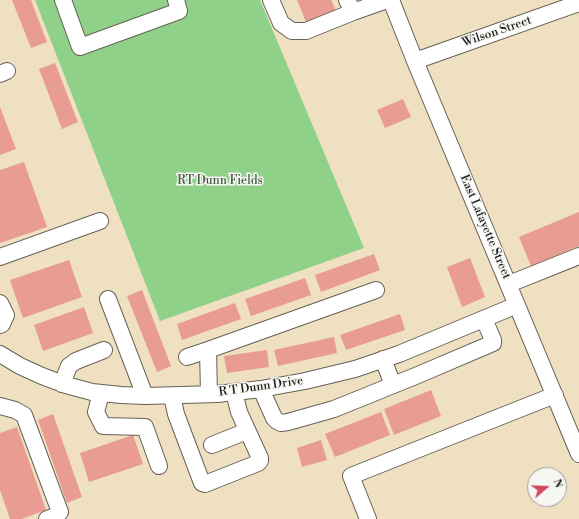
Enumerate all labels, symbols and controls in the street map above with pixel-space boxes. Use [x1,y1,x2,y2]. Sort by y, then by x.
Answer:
street label: Wilson Street [461,13,533,51]
street label: East Lafayette Street [456,173,514,281]
park label: RT Dunn Fields [177,174,263,188]
street label: R T Dunn Drive [218,374,304,400]
north arrow [527,467,567,507]
text: N [549,477,565,490]

